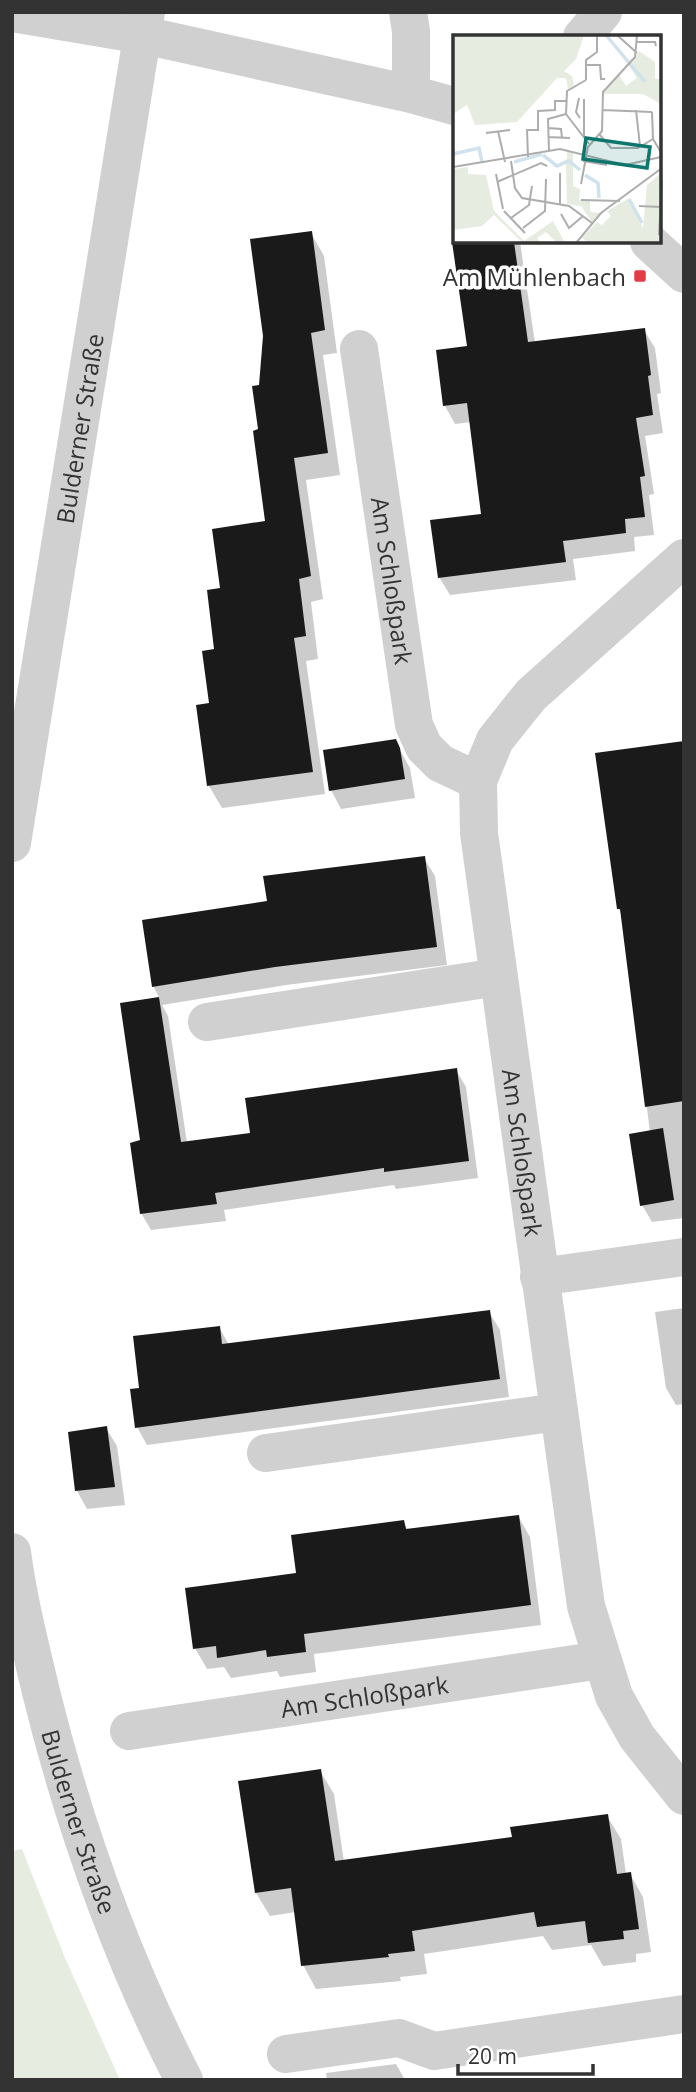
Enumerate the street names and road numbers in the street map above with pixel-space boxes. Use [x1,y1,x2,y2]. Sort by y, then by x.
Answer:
street label: Bulderner Straße [47,331,110,526]
street label: Am Schloßpark [364,495,421,667]
street label: Am Schloßpark [495,1067,551,1239]
street label: Am Schloßpark [278,1667,451,1724]
street label: Bulderner Straße [35,1725,125,1918]

